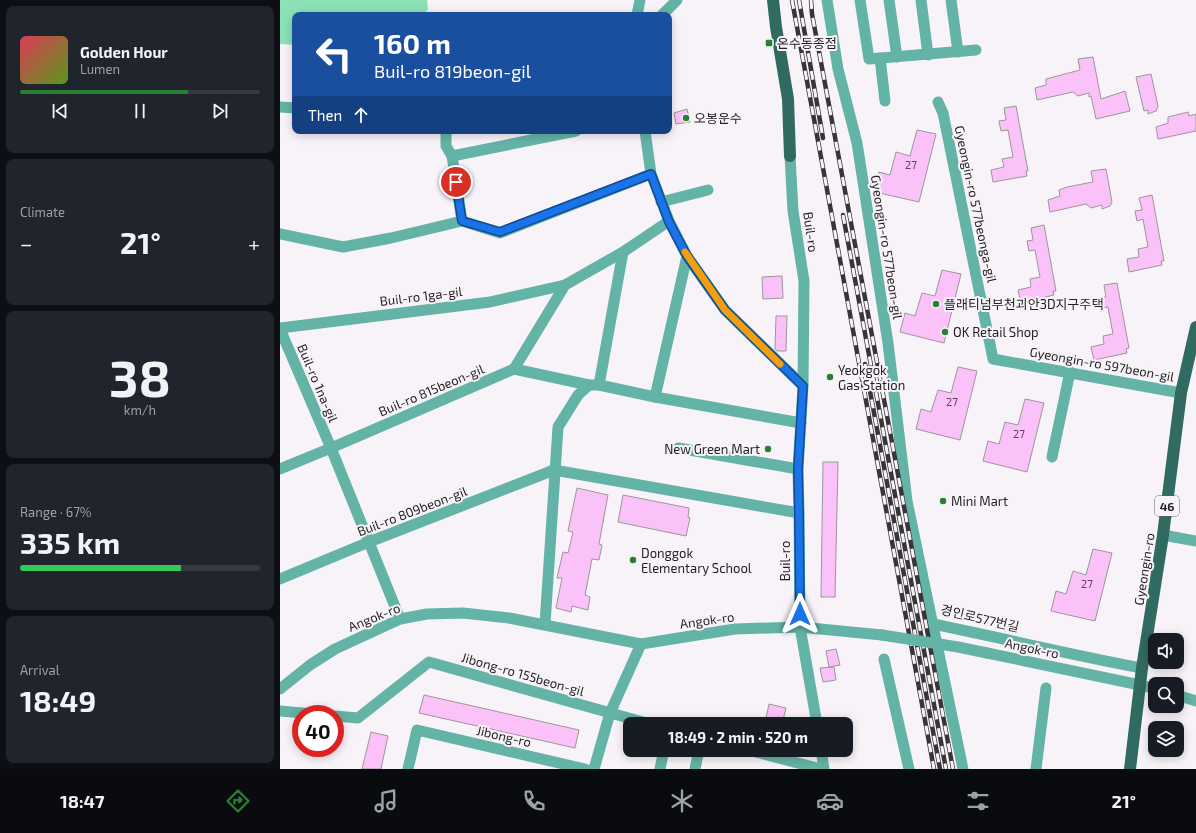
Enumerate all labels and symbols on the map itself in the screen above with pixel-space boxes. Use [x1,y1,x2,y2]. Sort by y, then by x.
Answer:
place label: 온수동종점 [777,35,837,51]
marker: 온수동종점 [764,38,774,48]
place label: 오봉운수 [694,110,742,126]
marker: 오봉운수 [681,113,691,123]
street label: Gyeongin-ro 577beonga-gil [952,124,1001,284]
house number: 27 [905,158,917,171]
pin [439,165,473,199]
street label: Gyeongin-ro 577beon-gil [868,174,906,320]
street label: Buil-ro [800,211,822,253]
street label: Buil-ro 1ga-gil [379,283,463,309]
place label: 플래티넘부천괴안3D지구주택 [944,296,1103,312]
marker: 플래티넘부천괴안3D지구주택 [931,299,941,309]
place label: OK Retail Shop [953,324,1039,340]
marker: OK Retail Shop [940,327,950,337]
street label: Buil-ro 1na-gil [294,341,342,425]
street label: Gyeongin-ro 597beon-gil [1028,343,1176,385]
street label: Buil-ro 815beon-gil [376,361,486,419]
place label: Yeokgok Gas Station [838,362,905,393]
marker: Yeokgok Gas Station [825,372,835,382]
house number: 27 [946,395,958,408]
house number: 27 [1013,427,1025,440]
place label: New Green Mart [664,441,760,457]
marker: New Green Mart [763,444,773,454]
street label: Buil-ro 809beon-gil [355,483,469,539]
place label: Mini Mart [951,493,1008,509]
marker: Mini Mart [938,496,948,506]
road number: 46 [1155,496,1179,516]
street label: Gyeongin-ro [1130,532,1158,606]
street label: Buil-ro [777,541,793,581]
place label: Donggok Elementary School [641,545,752,576]
marker: Donggok Elementary School [628,555,638,565]
house number: 27 [1081,577,1093,590]
position arrow [779,593,821,635]
street label: Angok-ro [346,599,402,635]
street label: 경인로577번길 [939,601,1021,635]
street label: Angok-ro [679,608,735,632]
street label: Angok-ro [1004,634,1060,662]
street label: Jibong-ro 155beon-gil [460,649,586,699]
speed limit sign: 40 [292,705,344,757]
street label: Jibong-ro [475,722,533,750]

